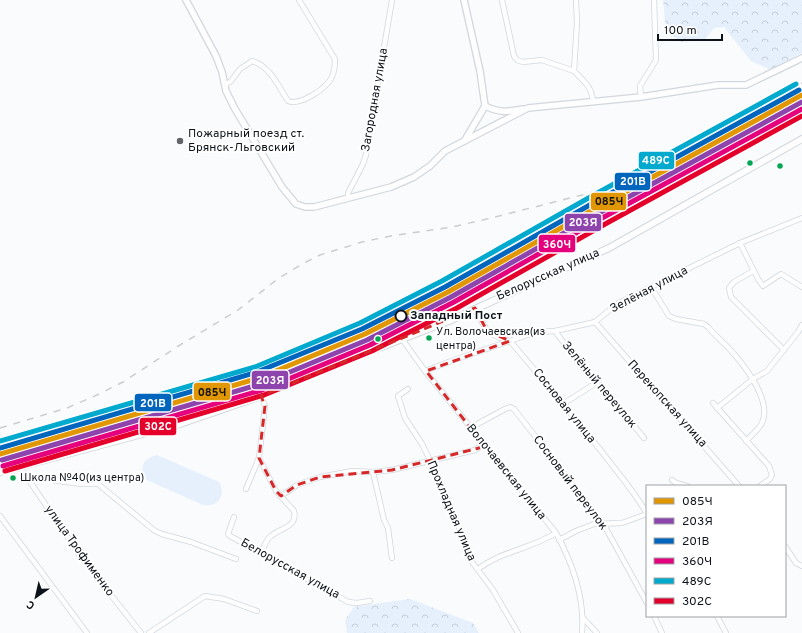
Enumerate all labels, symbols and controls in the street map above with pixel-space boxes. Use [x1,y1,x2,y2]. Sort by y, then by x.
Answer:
scale bar [658,16,722,42]
text: 100 m [664,23,697,39]
street label: Загородная улица [358,47,392,153]
place label: Пожарный поезд ст. Брянск-Льговский [188,126,304,156]
marker: Пожарный поезд ст. Брянск-Льговский [175,136,185,146]
line badge: 489С [638,151,675,170]
text: 489С [642,154,670,168]
unlabelled marker [745,158,755,168]
unlabelled marker [775,161,785,171]
line badge: 201В [614,172,651,191]
text: 201В [620,175,646,189]
line badge: 085Ч [590,192,627,211]
text: 085Ч [595,195,623,209]
line badge: 203Я [564,213,602,232]
text: 203Я [569,216,597,230]
line badge: 360Ч [538,234,576,253]
text: 360Ч [543,238,571,252]
street label: Белорусская улица [494,245,602,305]
street label: Зелёная улица [607,263,691,317]
place label: Западный Пост [410,308,503,324]
marker: Западный Пост [394,309,408,323]
place label: Ул. Волочаевская(из центра) [436,325,546,353]
marker: Ул. Волочаевская(из центра) [424,333,434,343]
unlabelled marker [373,334,383,344]
street label: Зелёный переулок [558,338,640,432]
street label: Перекопская улица [624,357,710,451]
street label: Сосновая улица [529,365,599,447]
line badge: 203Я [251,370,289,390]
text: 203Я [256,374,284,388]
line badge: 085Ч [193,382,231,401]
text: 085Ч [198,386,226,400]
line badge: 201В [134,393,172,412]
text: 201В [140,397,166,411]
line badge: 302С [139,417,177,436]
text: 302С [144,420,172,434]
street label: Волочаевская улица [462,421,550,523]
street label: Сосновый переулок [529,432,611,534]
street label: Прохладная улица [423,458,479,564]
place label: Школа №40(из центра) [20,471,144,485]
marker: Школа №40(из центра) [8,473,18,483]
legend [646,485,786,617]
text: 085Ч [682,494,713,510]
street label: улица Трофименко [41,502,118,600]
text: 203Я [682,514,713,530]
text: 201В [682,534,709,550]
street label: Белорусская улица [238,535,342,603]
text: 360Ч [682,554,712,570]
text: 489С [682,574,712,590]
north arrow [16,577,56,617]
text: 302С [682,594,712,610]
text: С [24,597,38,612]

